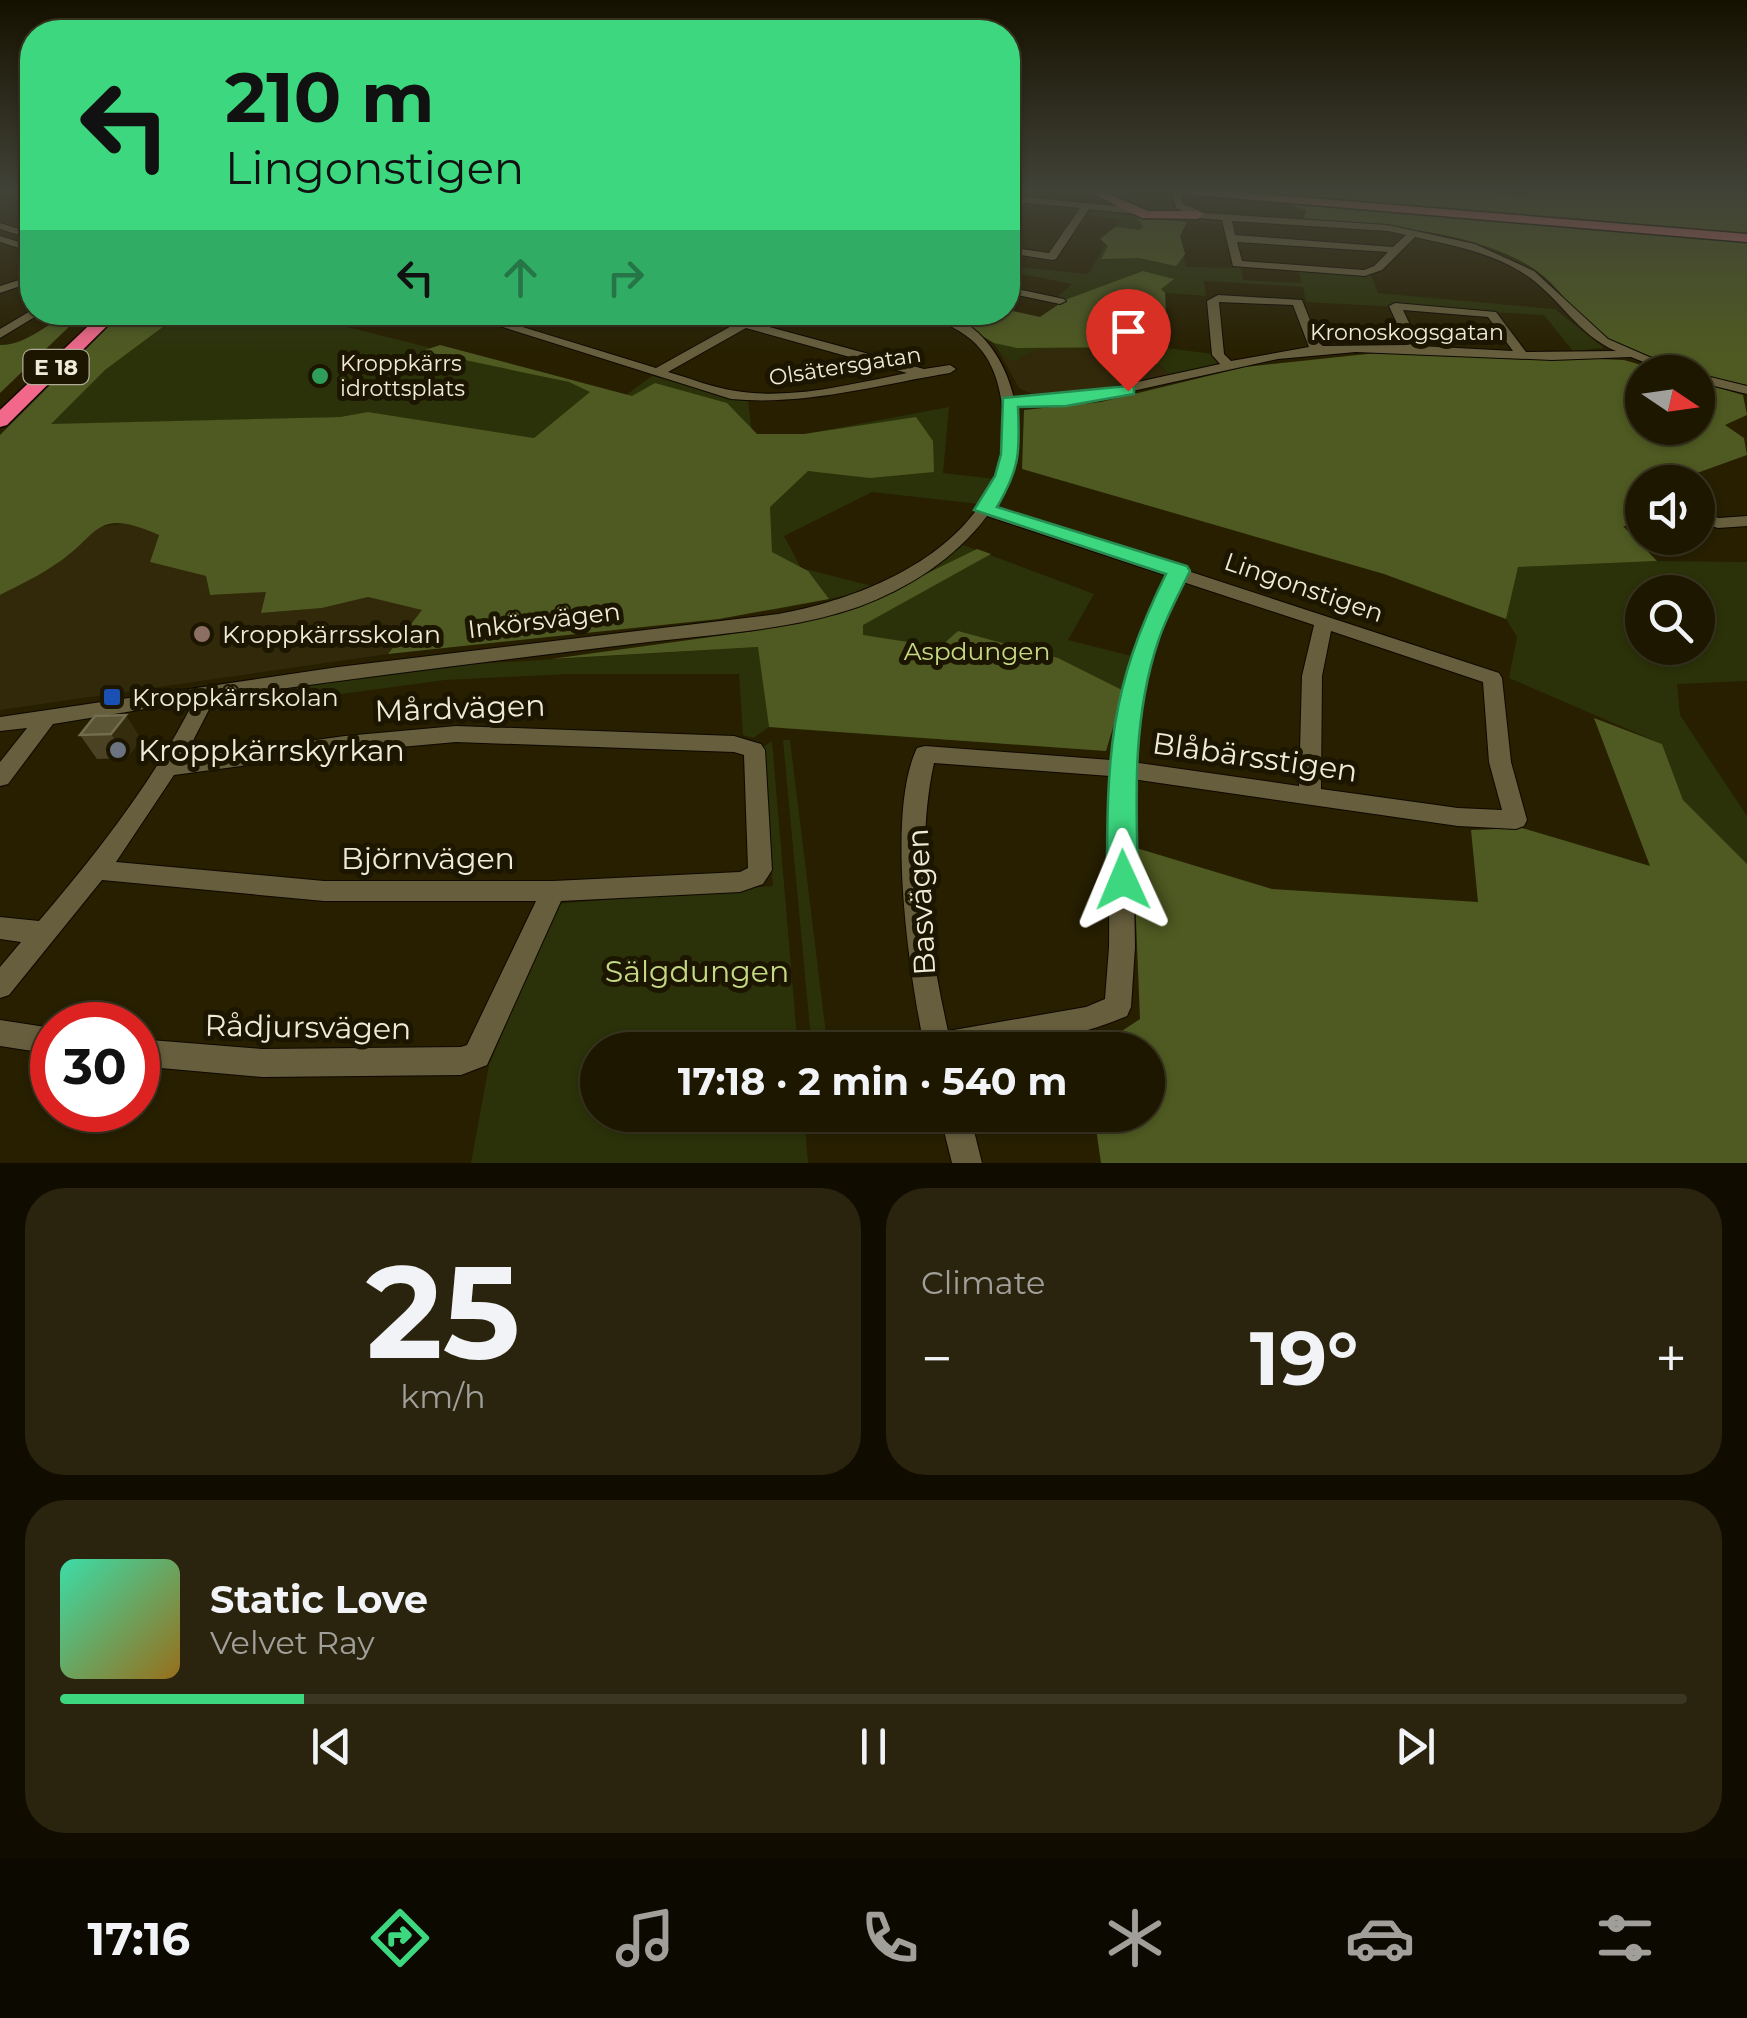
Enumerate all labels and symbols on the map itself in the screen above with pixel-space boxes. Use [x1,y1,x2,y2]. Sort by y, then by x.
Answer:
pin [1086,289,1171,392]
street label: Kronoskogsgatan [1310,319,1504,346]
street label: Olsätersgatan [767,341,923,391]
road number: E 18 [23,350,88,384]
place label: Kroppkärrs idrottsplats [340,350,465,402]
north arrow [1625,355,1715,445]
marker: Kroppkärrs idrottsplats [309,365,331,387]
street label: Lingonstigen [1221,546,1387,628]
street label: Inkörsvägen [466,596,622,644]
place label: Kroppkärrsskolan [222,619,441,649]
marker: Kroppkärrsskolan [191,623,213,645]
park label: Aspdungen [904,636,1050,666]
place label: Kroppkärrskolan [132,682,339,712]
marker: Kroppkärrskolan [101,686,123,708]
street label: Mårdvägen [374,687,546,729]
street label: Blåbärsstigen [1150,724,1360,790]
place label: Kroppkärrskyrkan [138,732,405,769]
marker: Kroppkärrskyrkan [107,739,129,761]
street label: Basvägen [899,828,943,976]
position arrow [1071,828,1175,932]
street label: Björnvägen [341,840,515,877]
park label: Sälgdungen [605,953,789,990]
speed limit sign: 30 [30,1002,160,1132]
street label: Rådjursvägen [204,1007,412,1047]

